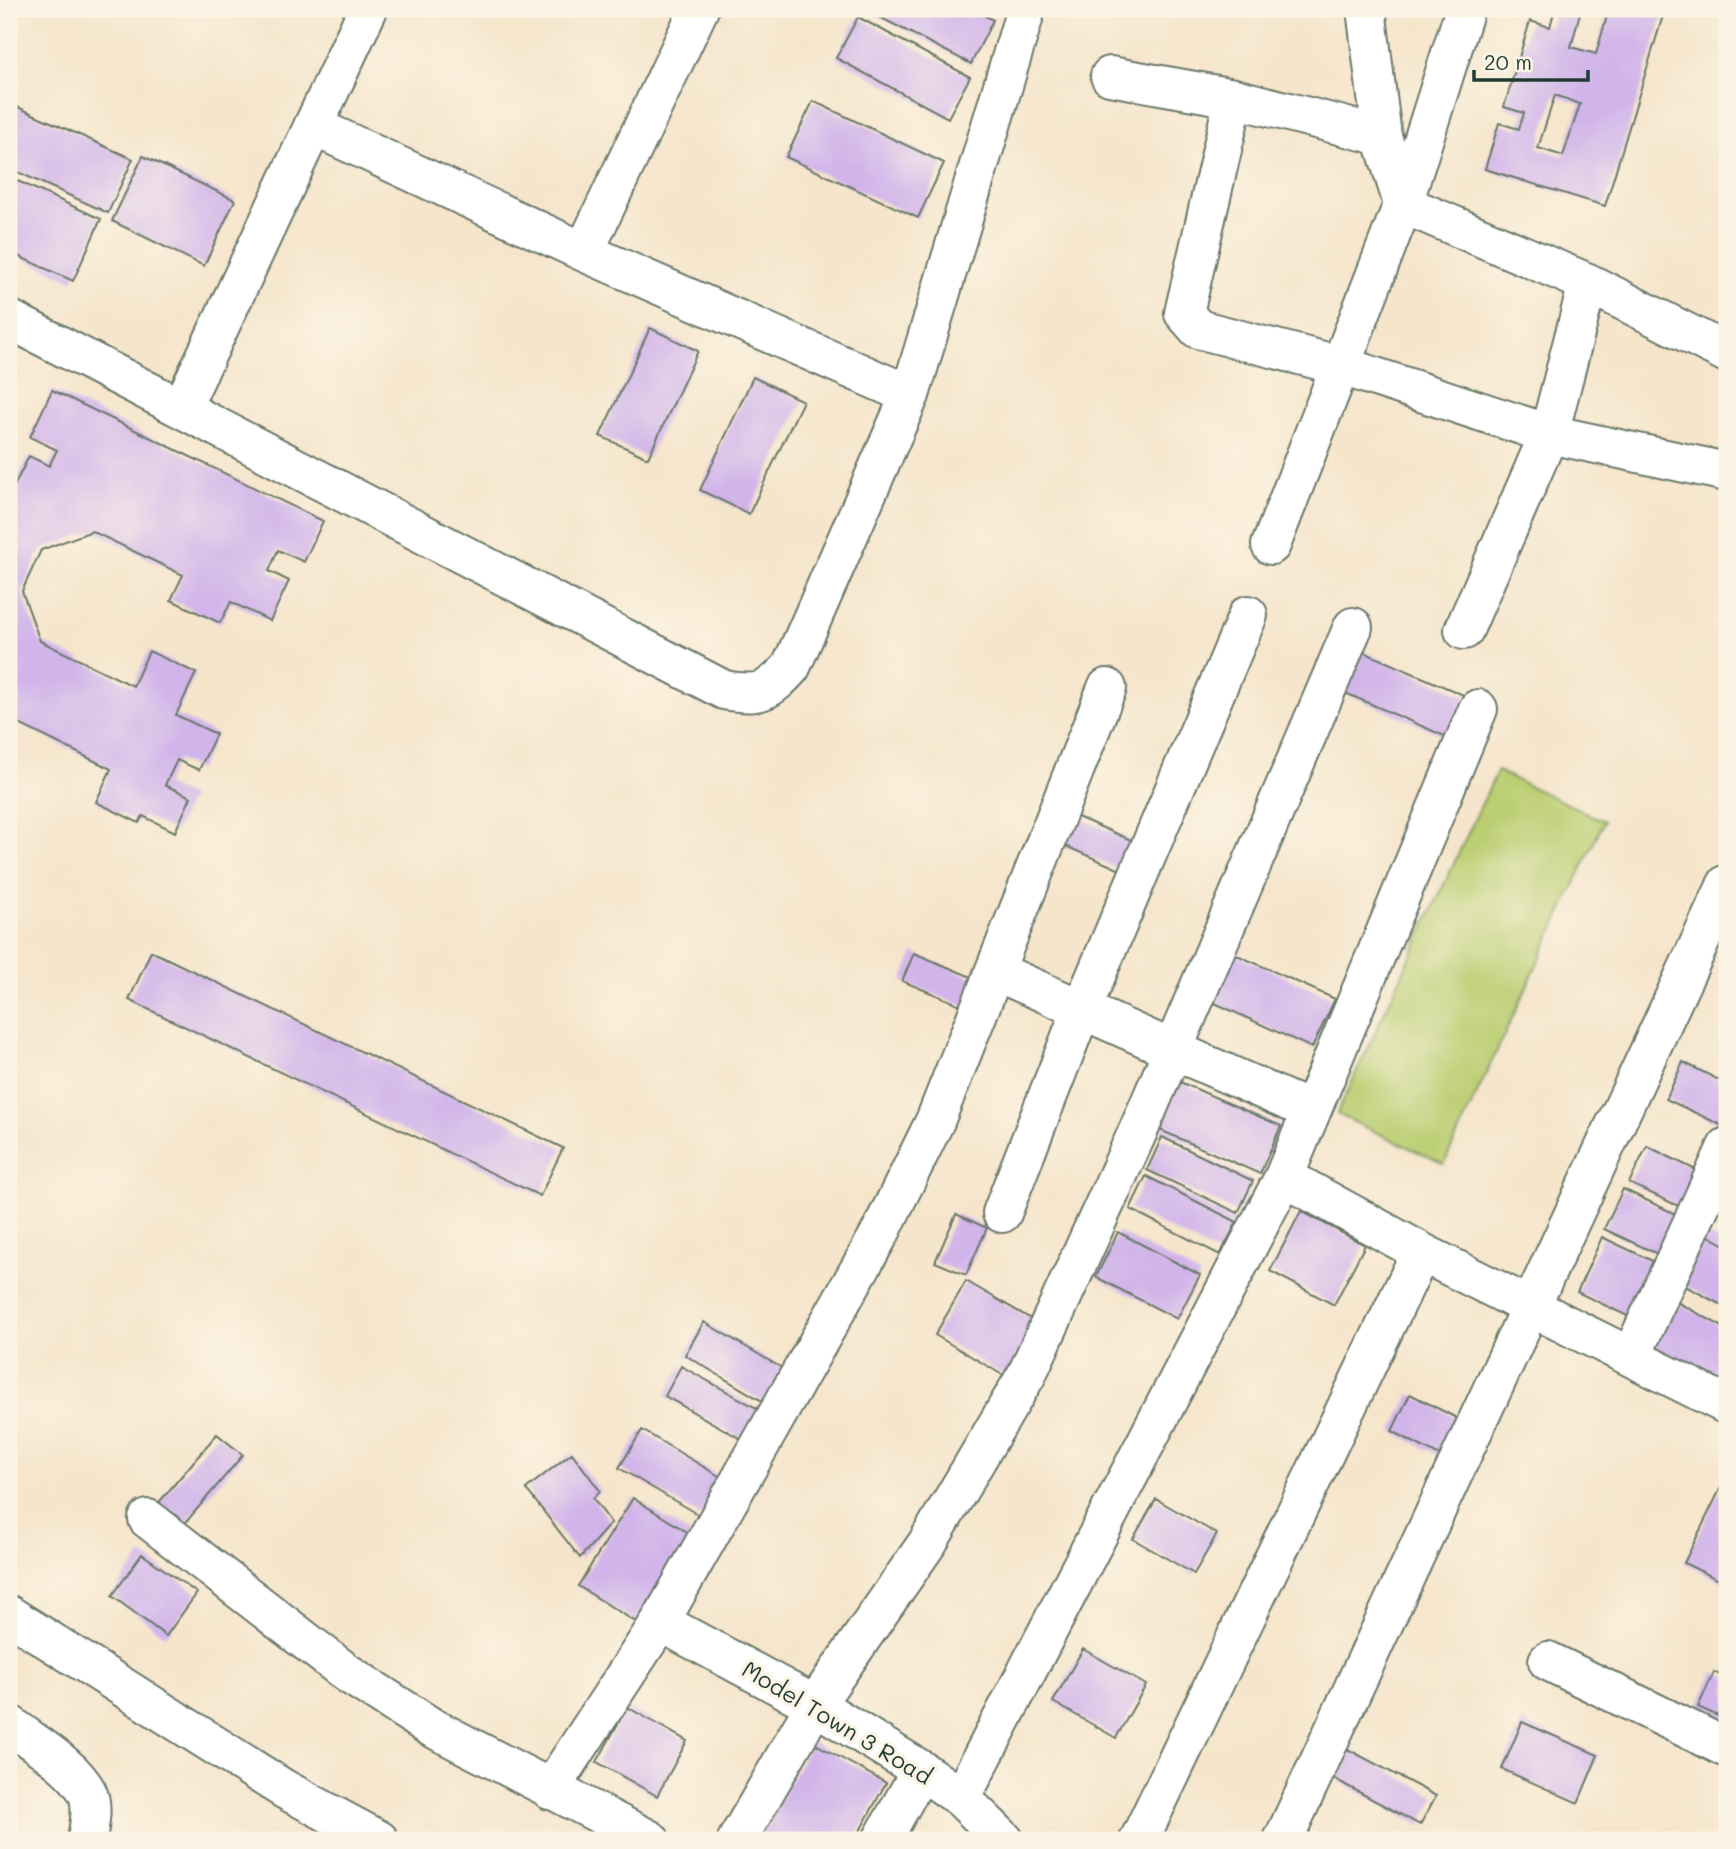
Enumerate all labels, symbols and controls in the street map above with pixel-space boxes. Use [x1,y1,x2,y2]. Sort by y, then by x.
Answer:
scale bar [1474,38,1587,82]
text: 20 m [1484,48,1532,75]
street label: Model Town 3 Road [737,1654,938,1791]

